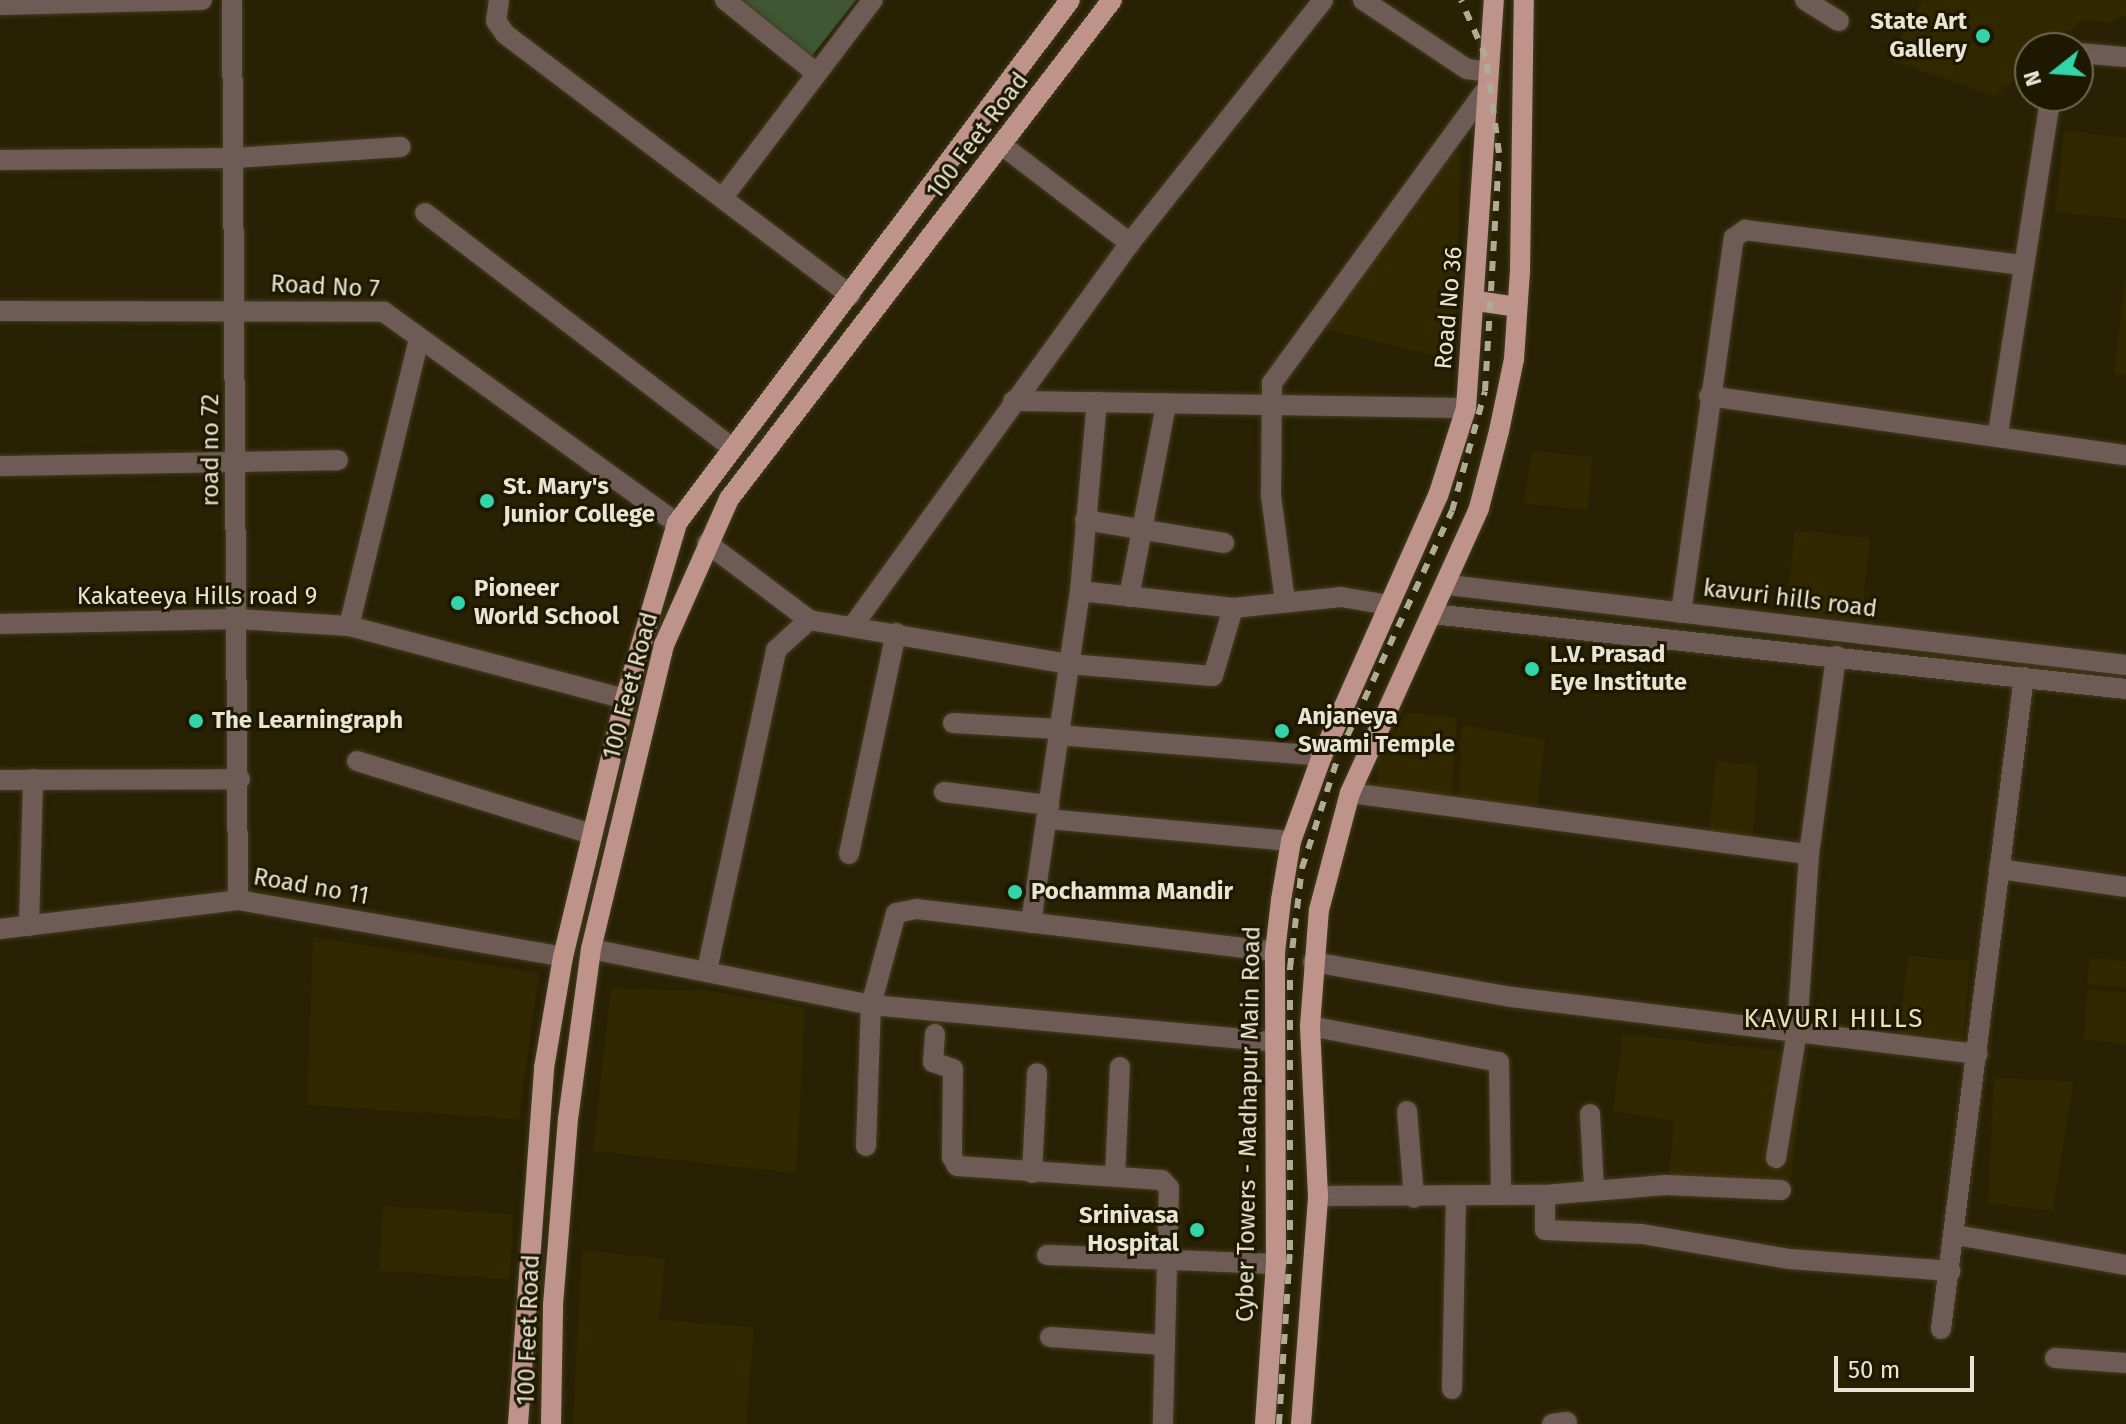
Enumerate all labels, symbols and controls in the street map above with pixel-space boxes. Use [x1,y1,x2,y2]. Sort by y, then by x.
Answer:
place label: State Art Gallery [1870,8,1967,64]
marker: State Art Gallery [1974,27,1992,45]
north arrow [2014,32,2094,112]
street label: 100 Feet Road [921,67,1035,205]
text: N [2017,68,2048,90]
street label: Road No 36 [1429,245,1469,371]
street label: Road No 7 [270,270,380,304]
street label: road no 72 [197,394,225,506]
place label: St. Mary's Junior College [503,473,655,529]
marker: St. Mary's Junior College [478,492,496,510]
street label: kavuri hills road [1701,574,1879,624]
place label: Pioneer World School [474,575,619,631]
street label: Kakateeya Hills road 9 [77,583,317,611]
marker: Pioneer World School [449,594,467,612]
street label: 100 Feet Road [598,609,664,763]
place label: L.V. Prasad Eye Institute [1550,641,1687,697]
marker: L.V. Prasad Eye Institute [1521,658,1543,680]
place label: Anjaneya Swami Temple [1298,703,1455,759]
place label: The Learningraph [212,707,403,735]
marker: The Learningraph [187,712,205,730]
marker: Anjaneya Swami Temple [1273,722,1291,740]
street label: Road no 11 [251,863,371,911]
place label: Pochamma Mandir [1031,878,1233,906]
marker: Pochamma Mandir [1006,883,1024,901]
street label: Cyber Towers - Madhapur Main Road [1231,926,1267,1322]
district label: KAVURI HILLS [1744,1003,1924,1035]
place label: Srinivasa Hospital [1079,1202,1179,1258]
marker: Srinivasa Hospital [1186,1219,1208,1241]
street label: 100 Feet Road [512,1254,546,1406]
scale bar [1838,1340,1978,1390]
text: 50 m [1848,1356,1900,1384]

